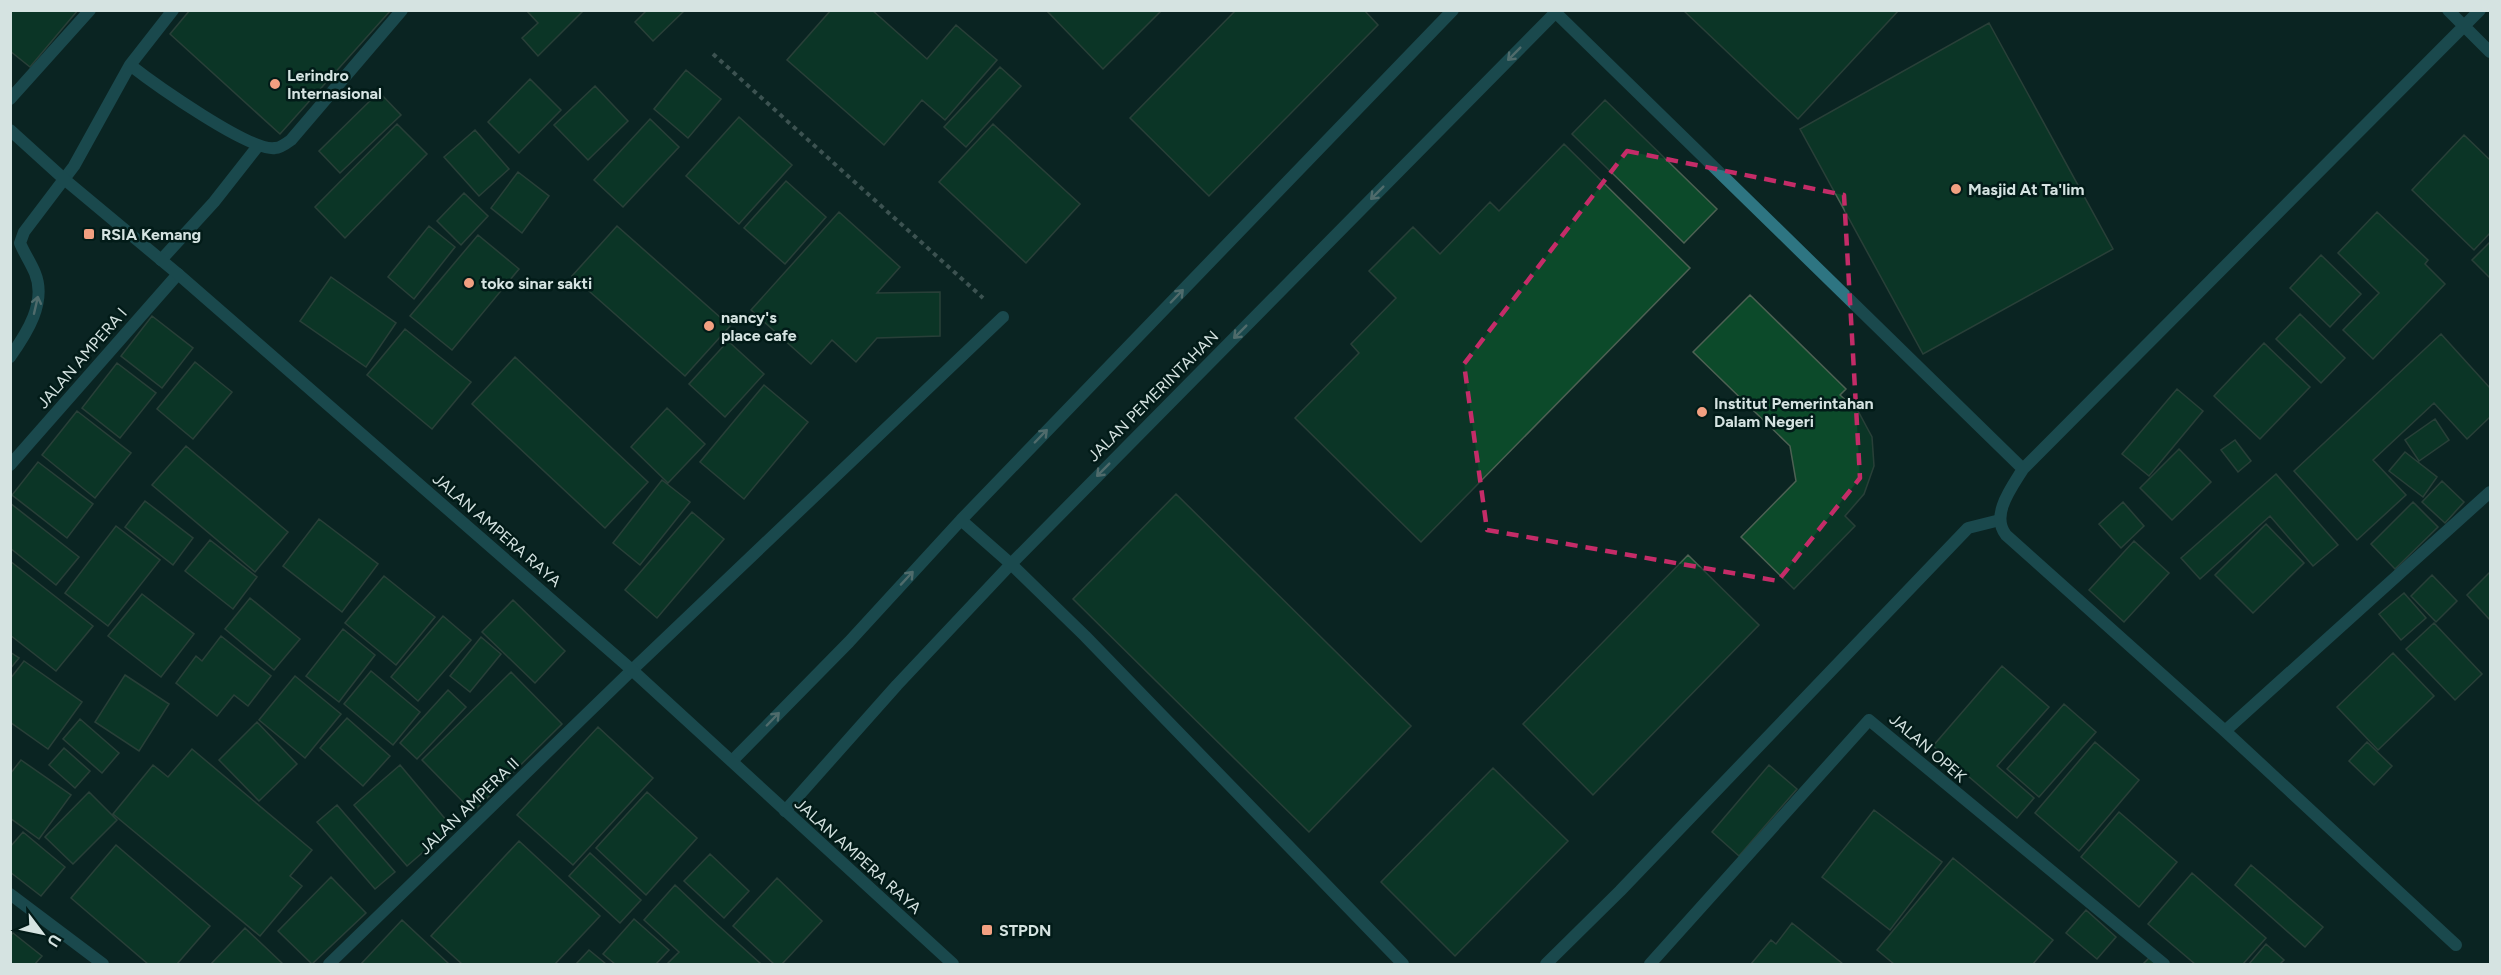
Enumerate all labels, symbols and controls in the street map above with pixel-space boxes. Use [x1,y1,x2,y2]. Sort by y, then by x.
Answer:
one-way arrow [1506,47,1521,62]
place label: Lerindro Internasional [287,66,382,103]
marker: Lerindro Internasional [268,77,282,91]
place label: Masjid At Ta'lim [1968,180,2084,199]
marker: Masjid At Ta'lim [1949,182,1963,196]
one-way arrow [1369,185,1384,200]
place label: RSIA Kemang [101,225,201,244]
marker: RSIA Kemang [82,227,96,241]
place label: toko sinar sakti [481,274,592,293]
marker: toko sinar sakti [462,276,476,290]
one-way arrow [1170,289,1184,304]
one-way arrow [31,296,42,315]
street label: JALAN AMPERA I [33,304,131,412]
place label: nancy's place cafe [721,308,797,345]
marker: nancy's place cafe [702,319,716,333]
one-way arrow [1232,324,1247,339]
street label: JALAN PEMERINTAHAN [1084,327,1222,465]
place label: Institut Pemerintahan Dalam Negeri [1714,394,1874,431]
marker: Institut Pemerintahan Dalam Negeri [1695,405,1709,419]
one-way arrow [1034,429,1049,444]
one-way arrow [1095,463,1110,478]
street label: JALAN AMPERA RAYA [429,469,565,591]
one-way arrow [900,571,914,586]
street label: JALAN OPEK [1886,710,1970,787]
one-way arrow [766,712,781,727]
street label: JALAN AMPERA II [415,754,523,858]
street label: JALAN AMPERA RAYA [791,794,925,918]
north arrow [12,903,72,963]
place label: STPDN [999,921,1051,940]
marker: STPDN [980,923,994,937]
text: U [43,931,65,950]

